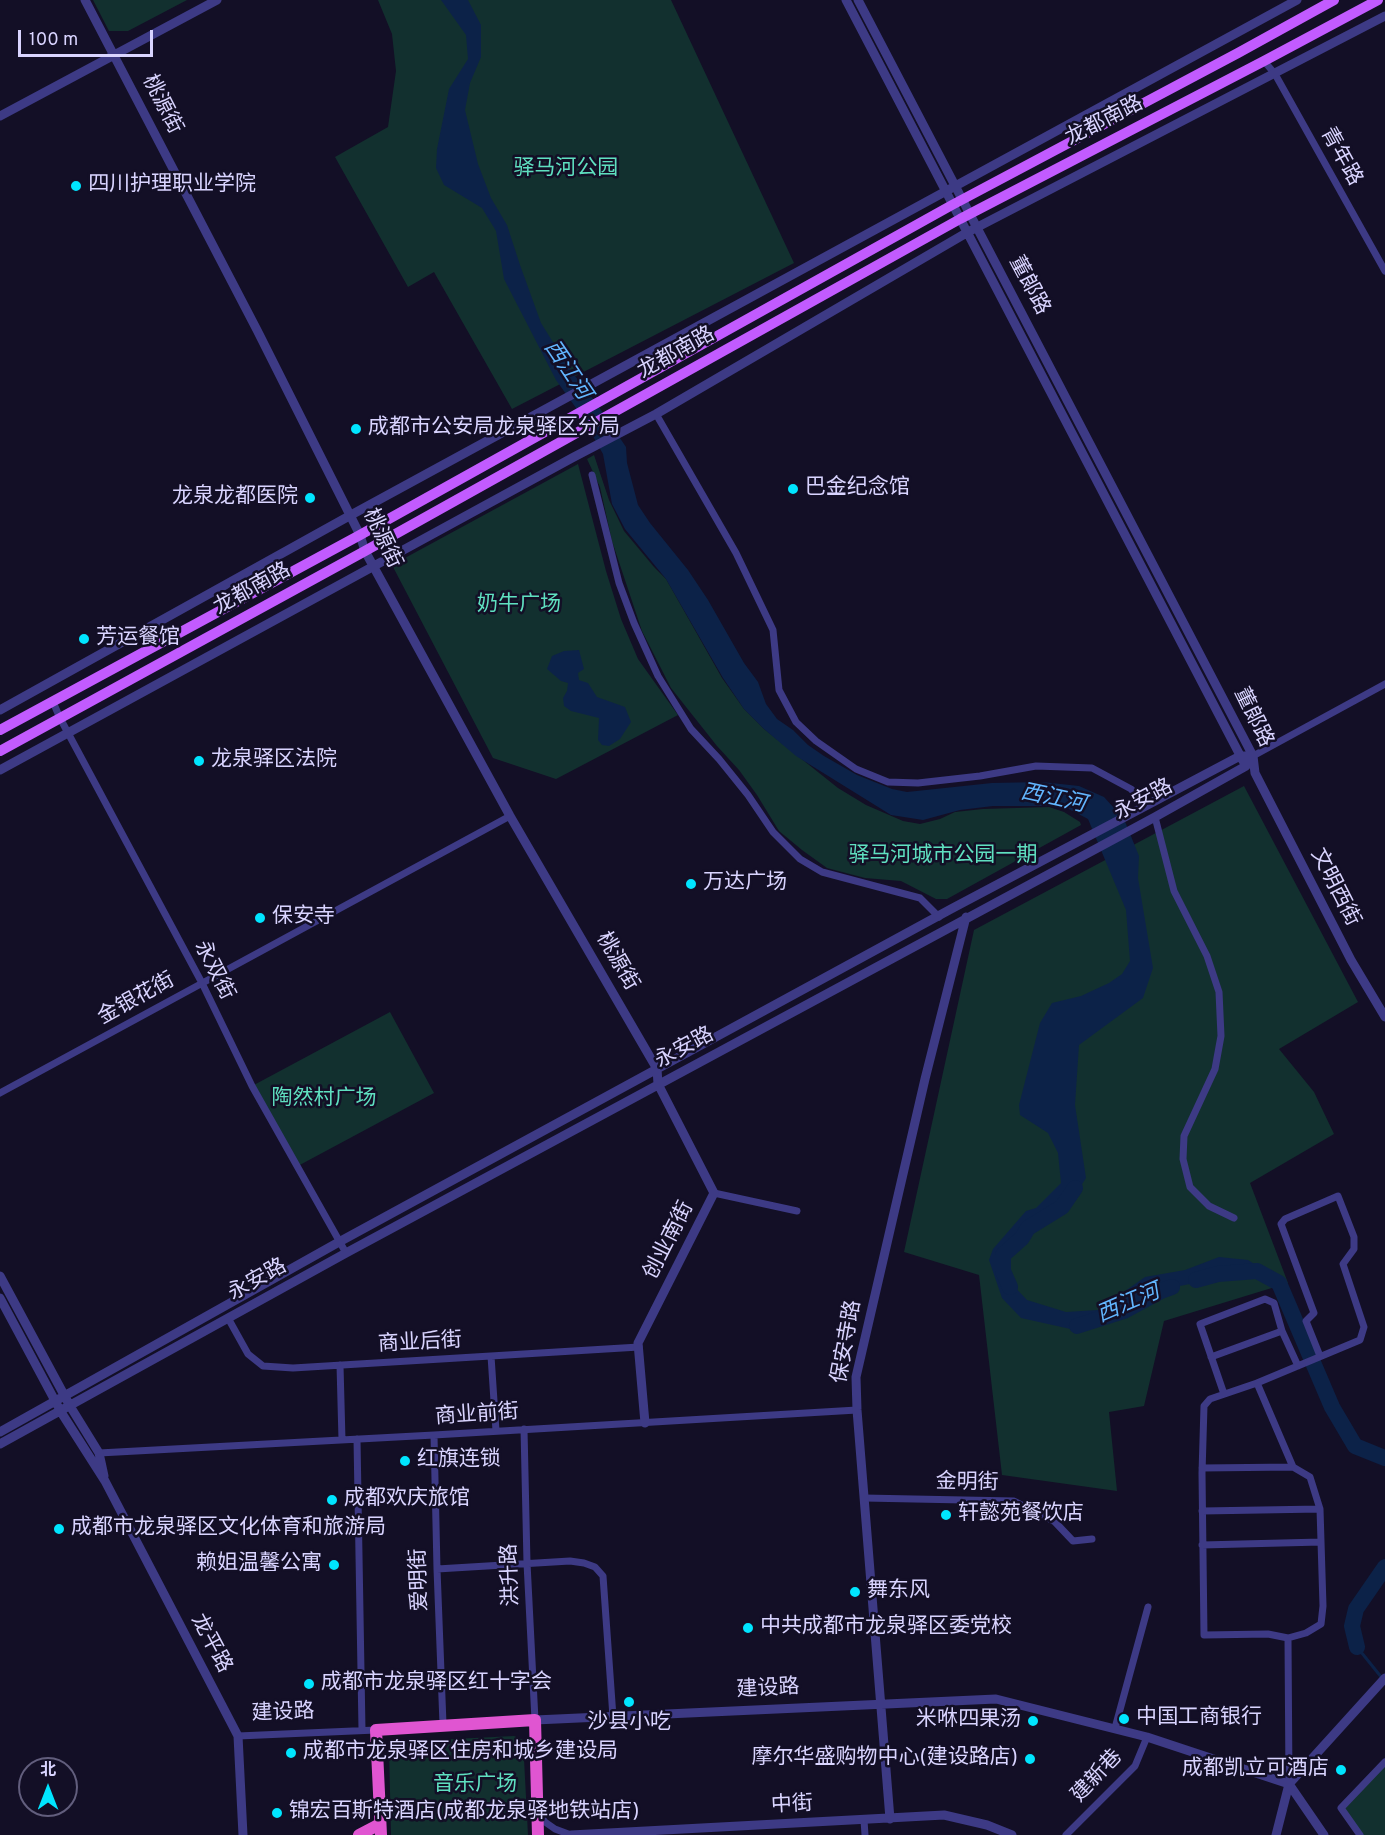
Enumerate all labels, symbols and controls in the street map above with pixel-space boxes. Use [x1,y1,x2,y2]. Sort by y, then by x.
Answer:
scale bar [21,18,156,56]
text: 100 m [29,29,78,52]
street label: 桃源街 [135,71,187,139]
street label: 龙都南路 [1062,92,1148,152]
street label: 青年路 [1314,123,1366,191]
park label: 驿马河公园 [514,157,618,183]
place label: 四川护理职业学院 [88,173,256,199]
marker: 四川护理职业学院 [69,179,83,193]
street label: 董郞路 [1002,252,1054,320]
street label: 龙都南路 [634,323,720,385]
water label: 西江河 [537,336,595,406]
place label: 成都市公安局龙泉驿区分局 [368,416,620,442]
marker: 成都市公安局龙泉驿区分局 [349,422,363,436]
place label: 巴金纪念馆 [805,476,910,502]
marker: 巴金纪念馆 [786,482,800,496]
place label: 龙泉龙都医院 [172,485,298,511]
marker: 龙泉龙都医院 [303,491,317,505]
street label: 桃源街 [356,505,406,573]
street label: 龙都南路 [210,559,296,621]
park label: 奶牛广场 [477,593,561,619]
place label: 芳运餐馆 [96,626,180,652]
marker: 芳运餐馆 [77,632,91,646]
street label: 董郞路 [1227,684,1277,752]
place label: 龙泉驿区法院 [211,748,337,774]
marker: 龙泉驿区法院 [192,754,206,768]
street label: 永安路 [1110,775,1178,827]
water label: 西江河 [1018,780,1088,820]
park label: 驿马河城市公园一期 [849,844,1037,870]
street label: 文明西街 [1304,845,1364,931]
place label: 万达广场 [703,871,787,897]
marker: 万达广场 [684,877,698,891]
place label: 保安寺 [272,905,335,931]
marker: 保安寺 [253,911,267,925]
street label: 桃源街 [589,928,643,996]
street label: 永双街 [187,937,239,1005]
street label: 金银花街 [94,969,180,1031]
street label: 永安路 [651,1023,719,1075]
park label: 陶然村广场 [272,1087,376,1113]
street label: 创业南街 [640,1198,700,1284]
street label: 永安路 [224,1255,292,1307]
water label: 西江河 [1093,1280,1165,1330]
street label: 保安寺路 [828,1298,868,1386]
street label: 商业后街 [377,1329,463,1359]
street label: 商业前街 [434,1401,520,1431]
place label: 红旗连锁 [417,1448,501,1474]
marker: 红旗连锁 [398,1454,412,1468]
street label: 金明街 [935,1471,999,1497]
place label: 成都欢庆旅馆 [344,1487,470,1513]
marker: 成都欢庆旅馆 [325,1493,339,1507]
place label: 轩懿苑餐饮店 [958,1502,1084,1528]
marker: 轩懿苑餐饮店 [939,1508,953,1522]
place label: 成都市龙泉驿区文化体育和旅游局 [71,1516,386,1542]
marker: 成都市龙泉驿区文化体育和旅游局 [52,1522,66,1536]
street label: 洪升路 [498,1543,526,1607]
street label: 爱明街 [407,1548,435,1612]
place label: 赖姐温馨公寓 [196,1552,322,1578]
marker: 赖姐温馨公寓 [327,1558,341,1572]
place label: 舞东风 [867,1579,930,1605]
marker: 舞东风 [848,1585,862,1599]
street label: 龙平路 [184,1610,236,1678]
place label: 中共成都市龙泉驿区委党校 [760,1615,1012,1641]
marker: 中共成都市龙泉驿区委党校 [741,1621,755,1635]
place label: 成都市龙泉驿区红十字会 [321,1671,552,1697]
street label: 建设路 [736,1676,800,1704]
marker: 成都市龙泉驿区红十字会 [302,1677,316,1691]
marker: 沙县小吃 [622,1695,636,1709]
street label: 建设路 [251,1700,315,1728]
place label: 中国工商银行 [1136,1706,1262,1732]
place label: 米咻四果汤 [916,1708,1021,1734]
place label: 沙县小吃 [587,1711,671,1737]
marker: 中国工商银行 [1117,1712,1131,1726]
marker: 米咻四果汤 [1026,1714,1040,1728]
place label: 成都市龙泉驿区住房和城乡建设局 [303,1740,618,1766]
street label: 建新巷 [1067,1745,1129,1809]
marker: 成都市龙泉驿区住房和城乡建设局 [284,1746,298,1760]
place label: 摩尔华盛购物中心(建设路店) [752,1746,1018,1772]
marker: 摩尔华盛购物中心(建设路店) [1023,1752,1037,1766]
north arrow [18,1757,78,1817]
place label: 成都凯立可酒店 [1182,1757,1329,1783]
text: 北 [40,1761,56,1781]
marker: 成都凯立可酒店 [1334,1763,1348,1777]
park label: 音乐广场 [433,1773,517,1799]
street label: 中街 [770,1792,814,1820]
place label: 锦宏百斯特酒店(成都龙泉驿地铁站店) [289,1800,639,1826]
marker: 锦宏百斯特酒店(成都龙泉驿地铁站店) [270,1806,284,1820]

